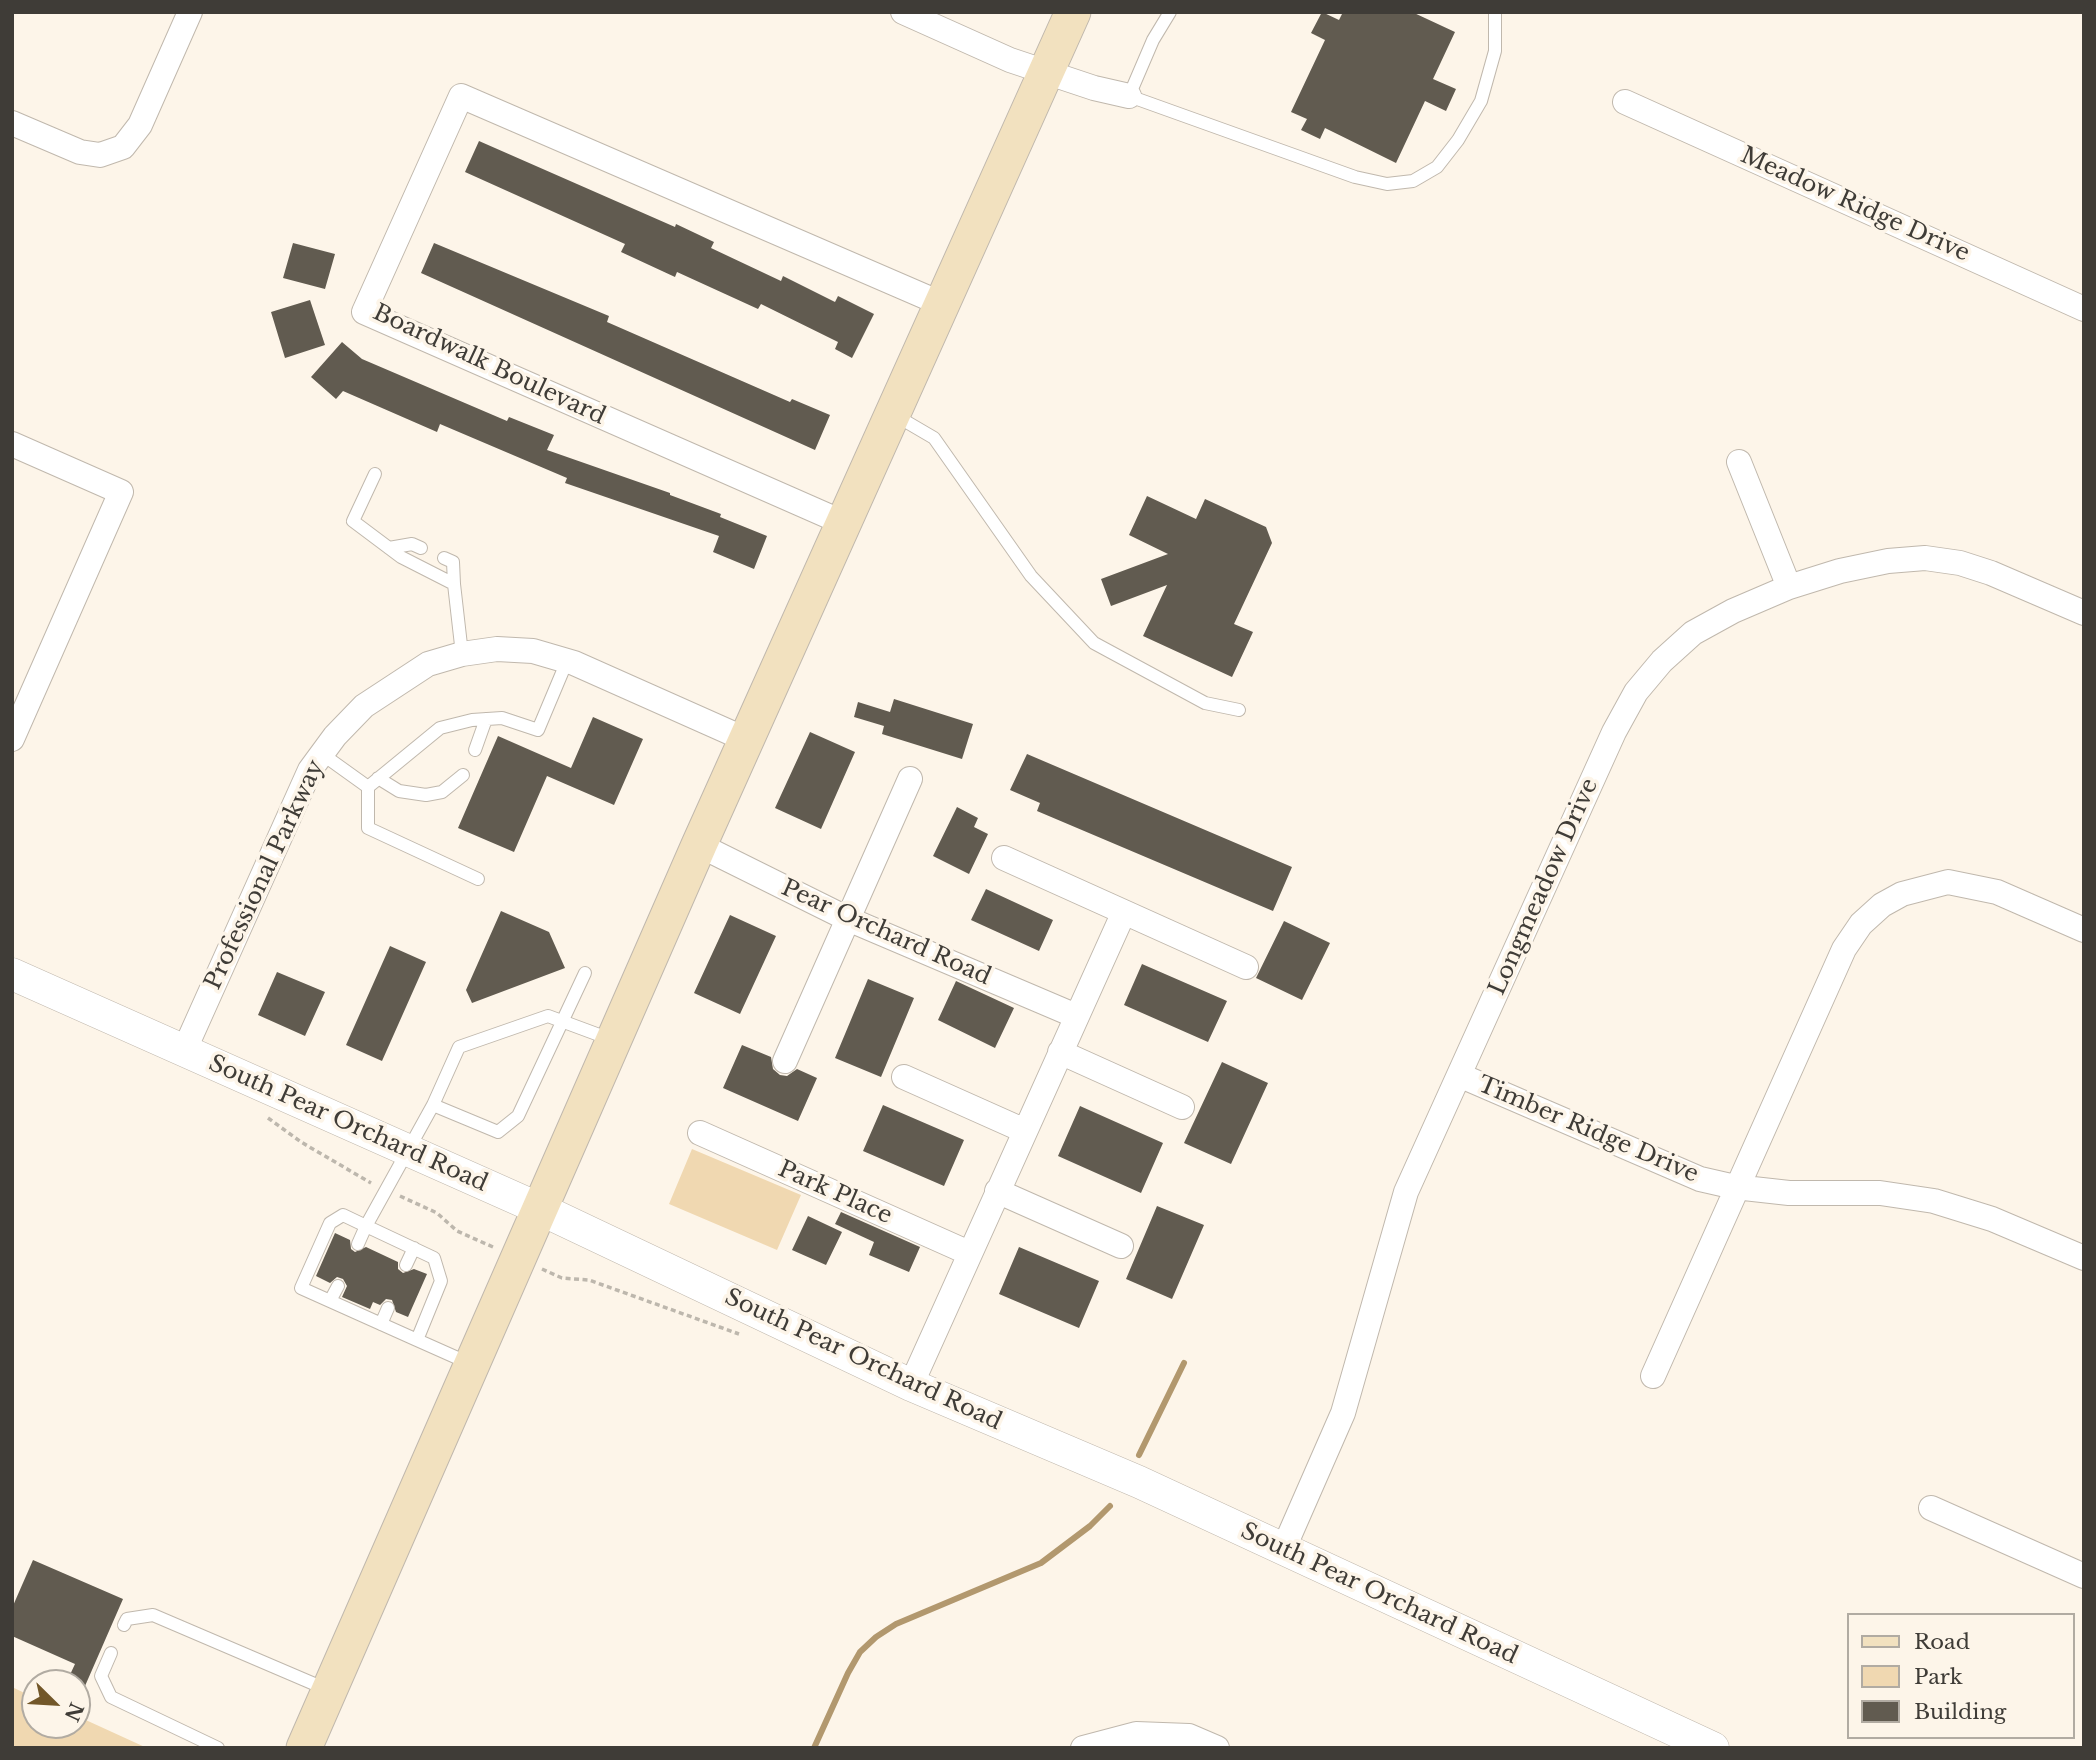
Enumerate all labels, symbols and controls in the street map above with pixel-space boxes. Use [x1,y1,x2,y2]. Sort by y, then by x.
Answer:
street label: Meadow Ridge Drive [1736,142,1974,268]
street label: Boardwalk Boulevard [368,299,610,431]
street label: Professional Parkway [200,756,330,994]
street label: Longmeadow Drive [1484,774,1604,1000]
street label: Pear Orchard Road [777,874,995,992]
street label: South Pear Orchard Road [204,1050,492,1198]
street label: Timber Ridge Drive [1474,1071,1702,1189]
street label: Park Place [774,1156,896,1230]
street label: South Pear Orchard Road [720,1284,1006,1436]
street label: South Pear Orchard Road [1236,1518,1522,1670]
legend [1848,1613,2075,1739]
text: Road [1914,1629,1970,1655]
text: Park [1914,1664,1963,1690]
north arrow [21,1669,91,1739]
text: N [60,1699,88,1725]
text: Building [1914,1699,2006,1725]

